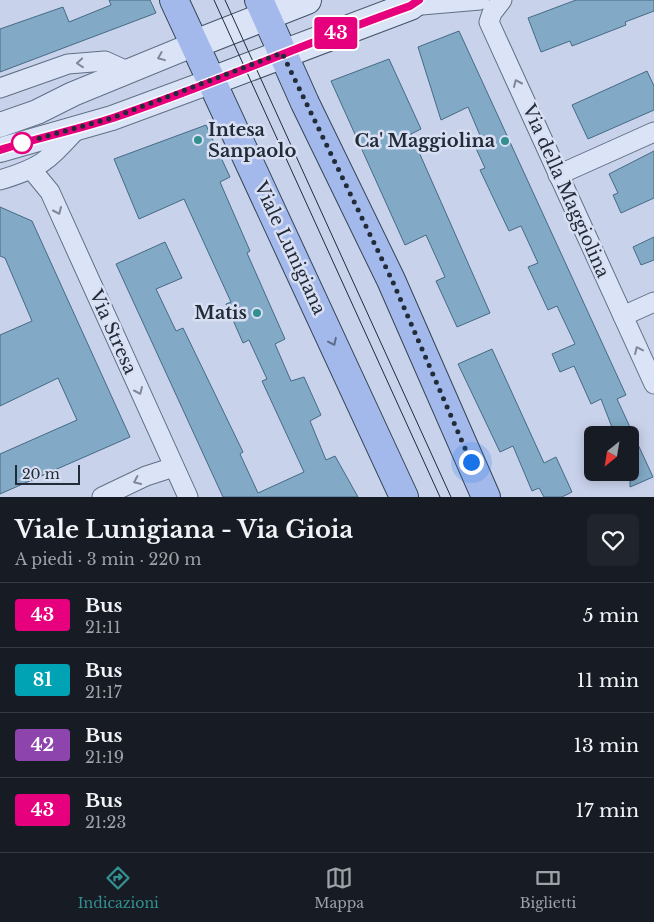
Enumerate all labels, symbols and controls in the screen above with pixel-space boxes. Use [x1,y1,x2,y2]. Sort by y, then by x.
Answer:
line badge: 43 [314,17,358,49]
text: 43 [324,22,348,44]
one-way arrow [157,51,166,61]
one-way arrow [76,57,84,68]
one-way arrow [512,79,523,88]
street label: Via della Maggiolina [517,100,614,281]
place label: Intesa Sanpaolo [208,119,296,162]
place label: Ca' Maggiolina [354,130,496,152]
unlabelled marker [11,132,33,154]
marker: Intesa Sanpaolo [192,134,204,146]
marker: Ca' Maggiolina [499,135,511,147]
street label: Viale Lunigiana [249,177,330,318]
one-way arrow [52,206,63,215]
street label: Via Stresa [84,285,141,378]
place label: Matis [194,302,247,324]
marker: Matis [251,307,263,319]
one-way arrow [326,337,337,346]
one-way arrow [634,346,645,355]
one-way arrow [133,386,144,395]
north arrow [584,426,639,481]
map controls [584,426,639,481]
your location [459,450,484,475]
scale bar [15,462,80,485]
text: 20 m [22,465,60,483]
one-way arrow [133,474,142,485]
button: heart [587,514,639,566]
text: Viale Lunigiana - Via Gioia [15,515,353,544]
text: A piedi · 3 min · 220 m [15,549,202,569]
text: Bus [85,594,122,617]
text: 43 [31,604,54,626]
text: 5 min [583,604,639,627]
text: 21:11 [85,617,121,637]
text: Bus [85,659,122,682]
text: 81 [33,669,52,691]
text: 11 min [577,669,639,692]
text: 21:17 [85,682,122,702]
text: Bus [85,724,122,747]
text: 42 [31,734,54,756]
text: 13 min [573,734,639,757]
text: 21:19 [85,747,124,767]
text: Bus [85,789,122,812]
text: 43 [31,799,54,821]
text: 17 min [576,799,639,822]
text: 21:23 [85,812,126,832]
tab: Indicazioni [78,864,159,912]
tab: Mappa [314,864,364,912]
tab: Biglietti [520,864,576,912]

